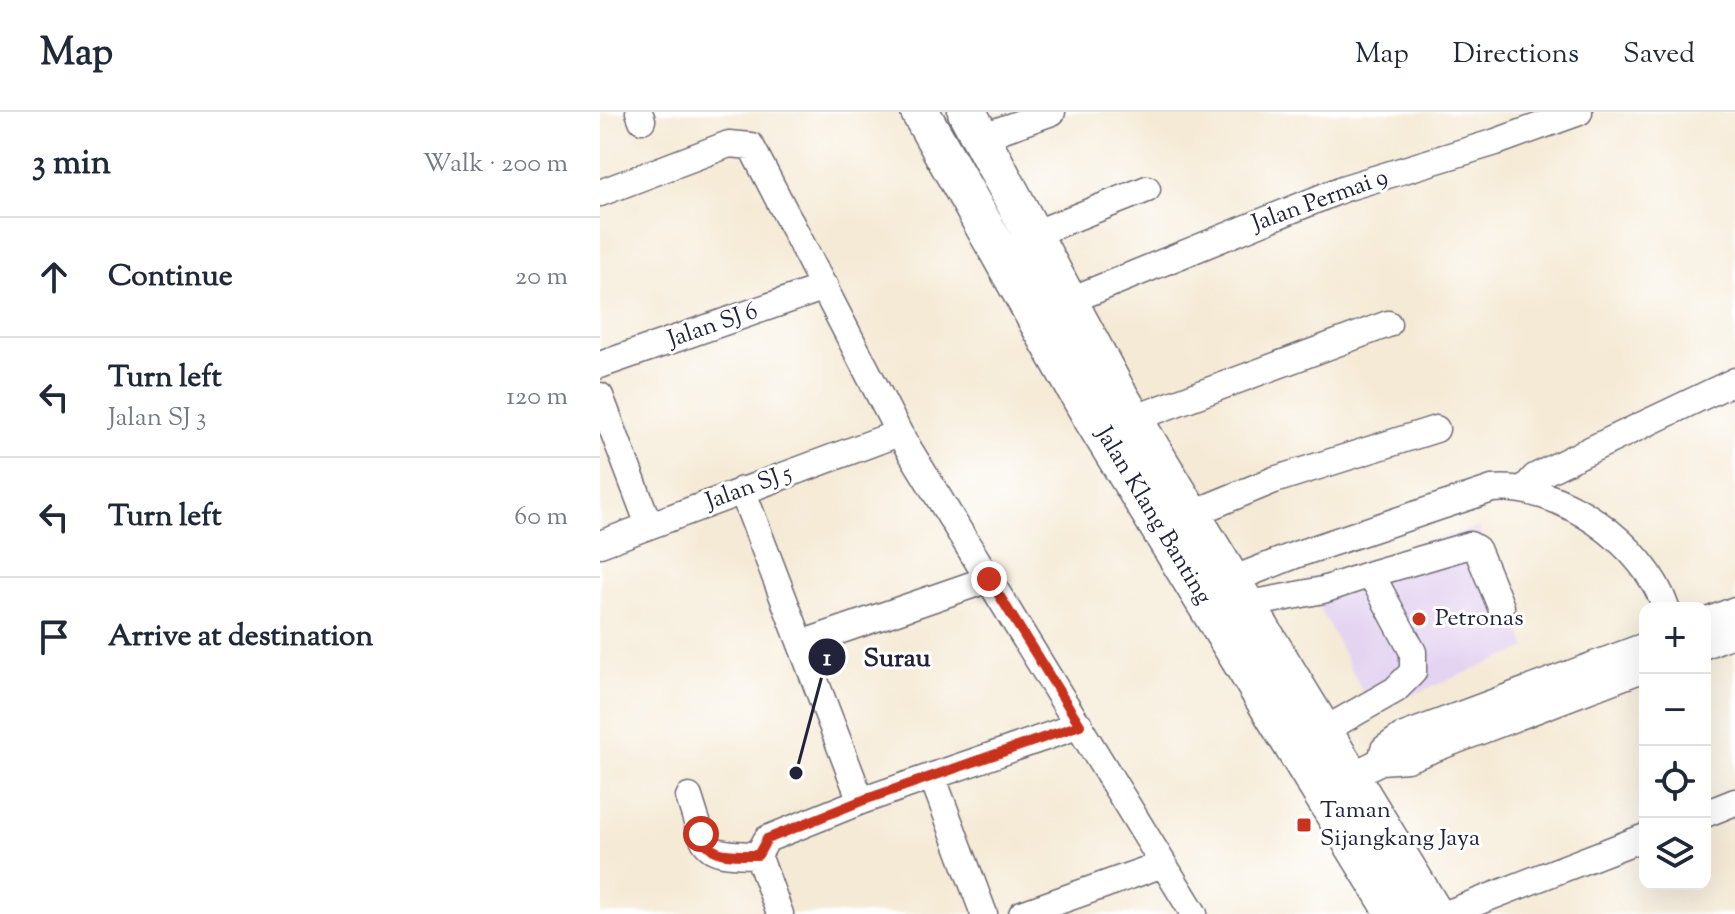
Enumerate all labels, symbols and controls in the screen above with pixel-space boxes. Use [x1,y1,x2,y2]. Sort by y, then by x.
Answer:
text: Map [40,28,113,82]
text: Map [1355,35,1409,75]
text: Directions [1453,35,1579,75]
text: Saved [1623,35,1695,75]
text: 3 min [32,140,111,189]
text: Walk · 200 m [423,146,568,183]
street label: Jalan Permai 9 [1245,161,1393,242]
icon: ahead [32,255,76,299]
text: Continue [108,256,233,299]
text: 20 m [515,259,568,296]
street label: Jalan SJ 6 [662,295,763,358]
text: Turn left [108,357,222,400]
icon: left [32,375,76,419]
text: 120 m [506,379,568,416]
text: Jalan SJ 3 [108,400,206,437]
street label: Jalan Klang Banting [1085,419,1220,611]
street label: Jalan SJ 5 [699,457,797,520]
icon: left [32,495,76,539]
text: Turn left [108,496,222,539]
text: 60 m [514,499,568,536]
route end [971,561,1007,597]
place label: Petronas [1435,602,1524,636]
map controls [1639,602,1711,890]
button: + [1639,602,1711,674]
marker: Petronas [1410,610,1428,628]
icon: arrive [32,615,76,659]
text: Arrive at destination [108,616,373,659]
callout: Surau [807,632,946,682]
text: Surau [864,641,930,678]
text: 1 [823,642,832,676]
button: − [1639,674,1711,746]
button: locate [1639,746,1711,818]
place label: Taman Sijangkang Jaya [1320,794,1480,856]
route start [683,816,719,852]
marker: Taman Sijangkang Jaya [1295,816,1313,834]
button: layers [1639,818,1711,890]

